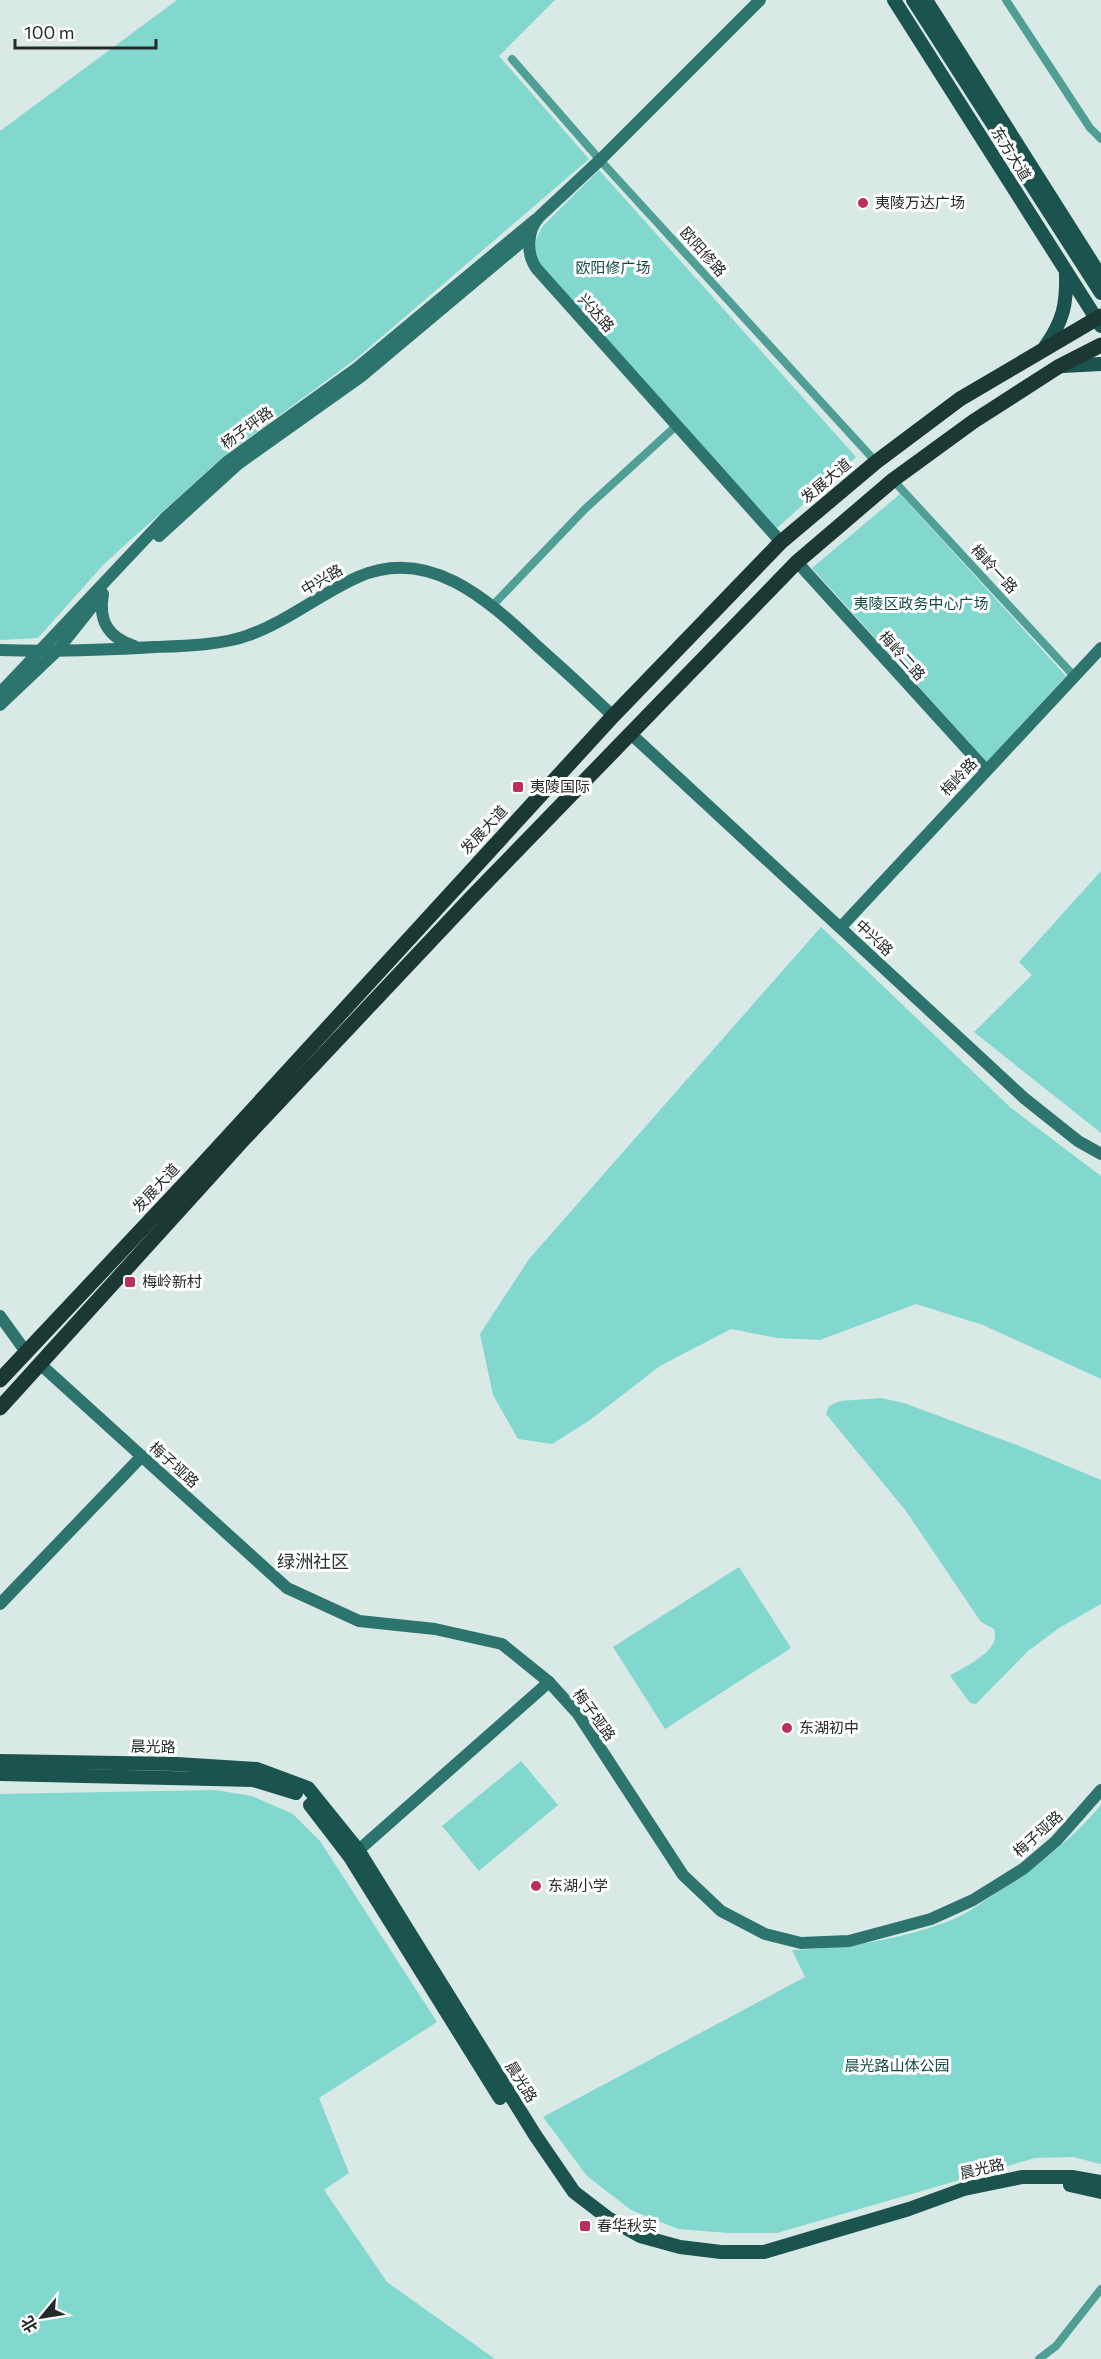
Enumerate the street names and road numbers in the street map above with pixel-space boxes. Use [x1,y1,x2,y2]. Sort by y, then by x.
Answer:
street label: 东方大道 [988,123,1035,184]
street label: 欧阳修路 [677,223,731,280]
street label: 兴达路 [575,290,618,335]
street label: 杨子坪路 [217,402,276,452]
street label: 发展大道 [797,454,854,506]
street label: 梅岭一路 [968,540,1022,596]
street label: 中兴路 [298,560,345,598]
street label: 梅岭二路 [876,627,930,684]
street label: 梅岭路 [936,754,980,799]
street label: 发展大道 [456,801,510,857]
street label: 中兴路 [852,915,897,959]
street label: 发展大道 [128,1159,182,1215]
street label: 梅子垭路 [146,1437,203,1491]
street label: 梅子垭路 [570,1685,620,1744]
street label: 晨光路 [130,1737,176,1755]
street label: 梅子垭路 [1009,1806,1066,1860]
street label: 晨光路 [502,2058,541,2105]
street label: 晨光路 [958,2154,1006,2182]

